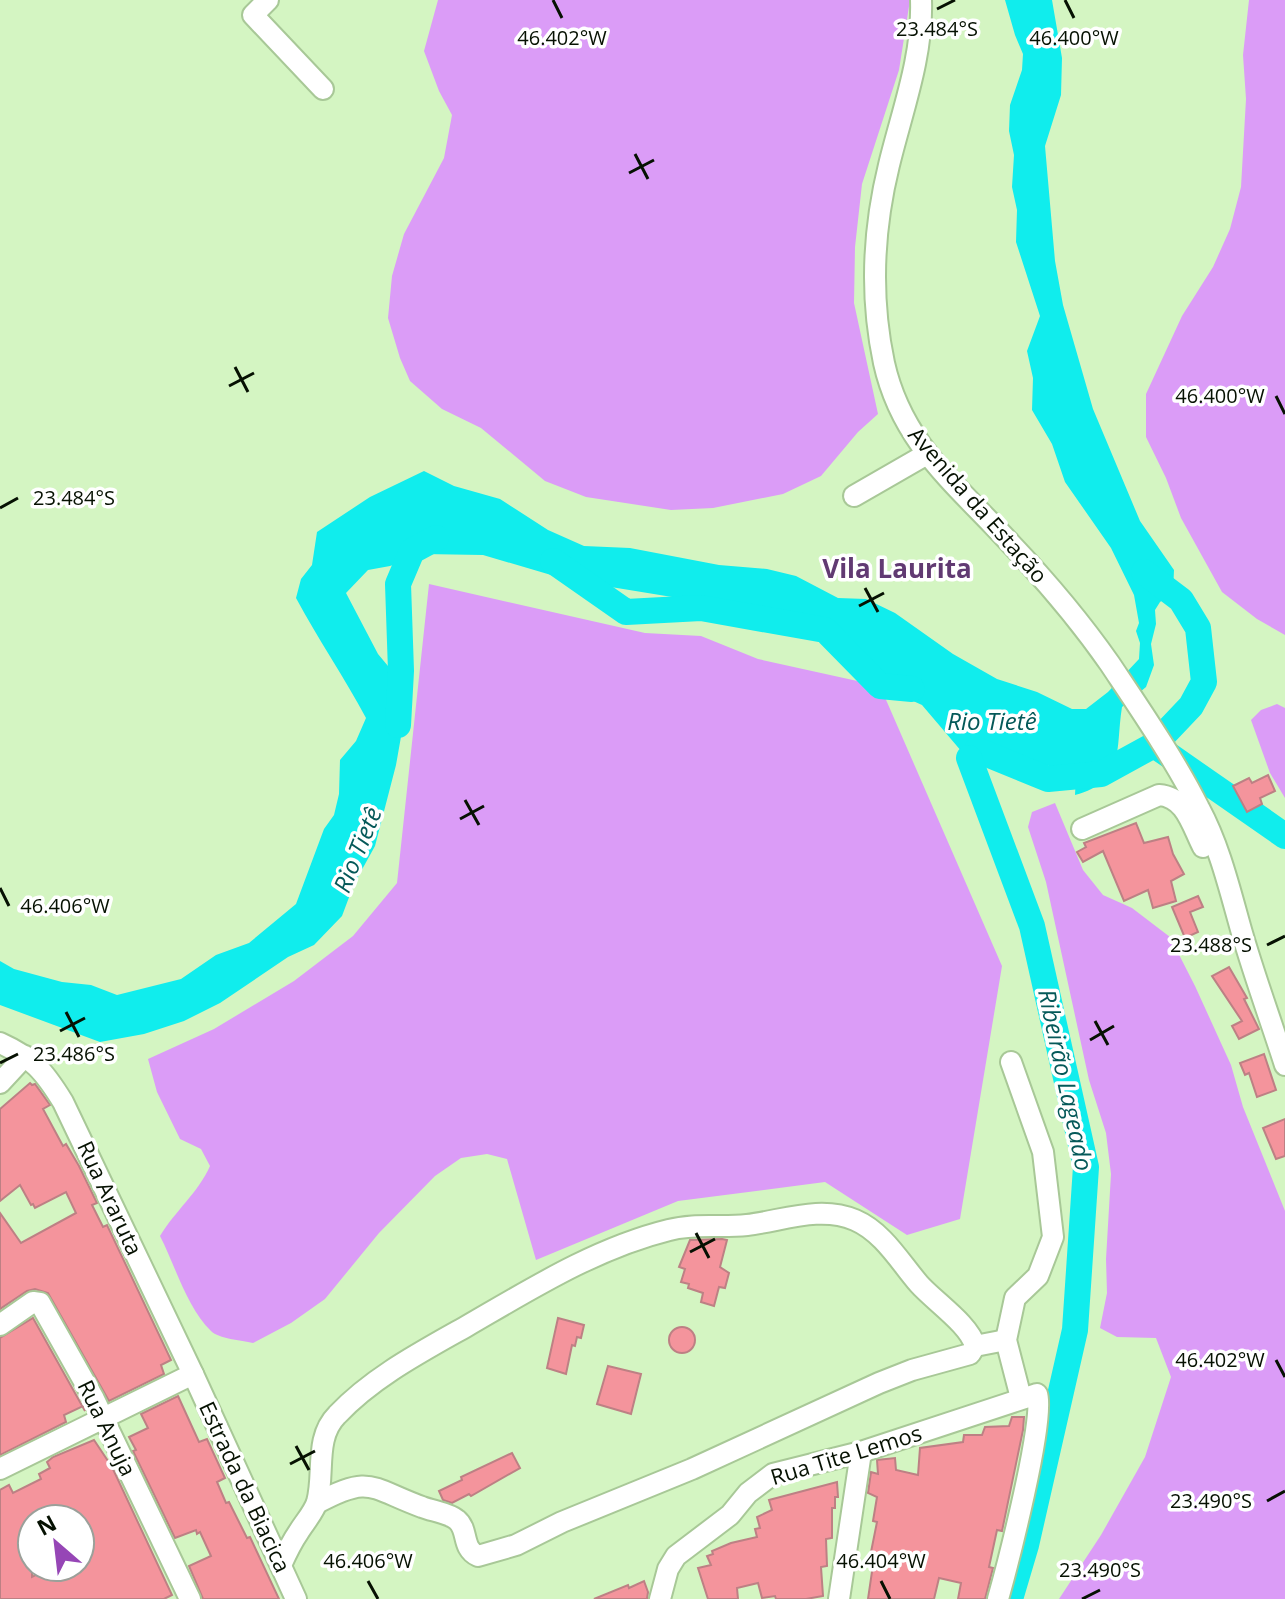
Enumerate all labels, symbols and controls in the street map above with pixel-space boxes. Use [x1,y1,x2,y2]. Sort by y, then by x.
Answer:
text: 23.484°S [896,15,978,42]
text: 46.402°W [517,24,607,51]
text: 46.400°W [1029,24,1119,51]
text: 46.400°W [1175,382,1265,409]
street label: Avenida da Estação [903,420,1055,589]
text: 23.484°S [33,484,115,511]
district label: Vila Laurita [822,550,972,586]
water label: Rio Tietê [947,704,1037,737]
water label: Rio Tietê [325,802,389,897]
text: 46.406°W [20,892,110,919]
text: 23.488°S [1170,931,1252,958]
water label: Ribeirão Lageado [1031,986,1102,1174]
text: 23.486°S [33,1040,115,1067]
street label: Rua Araruta [71,1136,150,1260]
text: 46.402°W [1175,1346,1265,1373]
street label: Rua Anuja [72,1374,144,1481]
street label: Estrada da Biacica [193,1396,299,1577]
street label: Rua Tite Lemos [766,1417,925,1491]
text: 23.490°S [1170,1487,1252,1514]
north arrow [16,1503,96,1583]
text: N [31,1507,61,1542]
text: 46.406°W [323,1547,413,1574]
text: 46.404°W [836,1547,926,1574]
text: 23.490°S [1059,1556,1141,1583]

